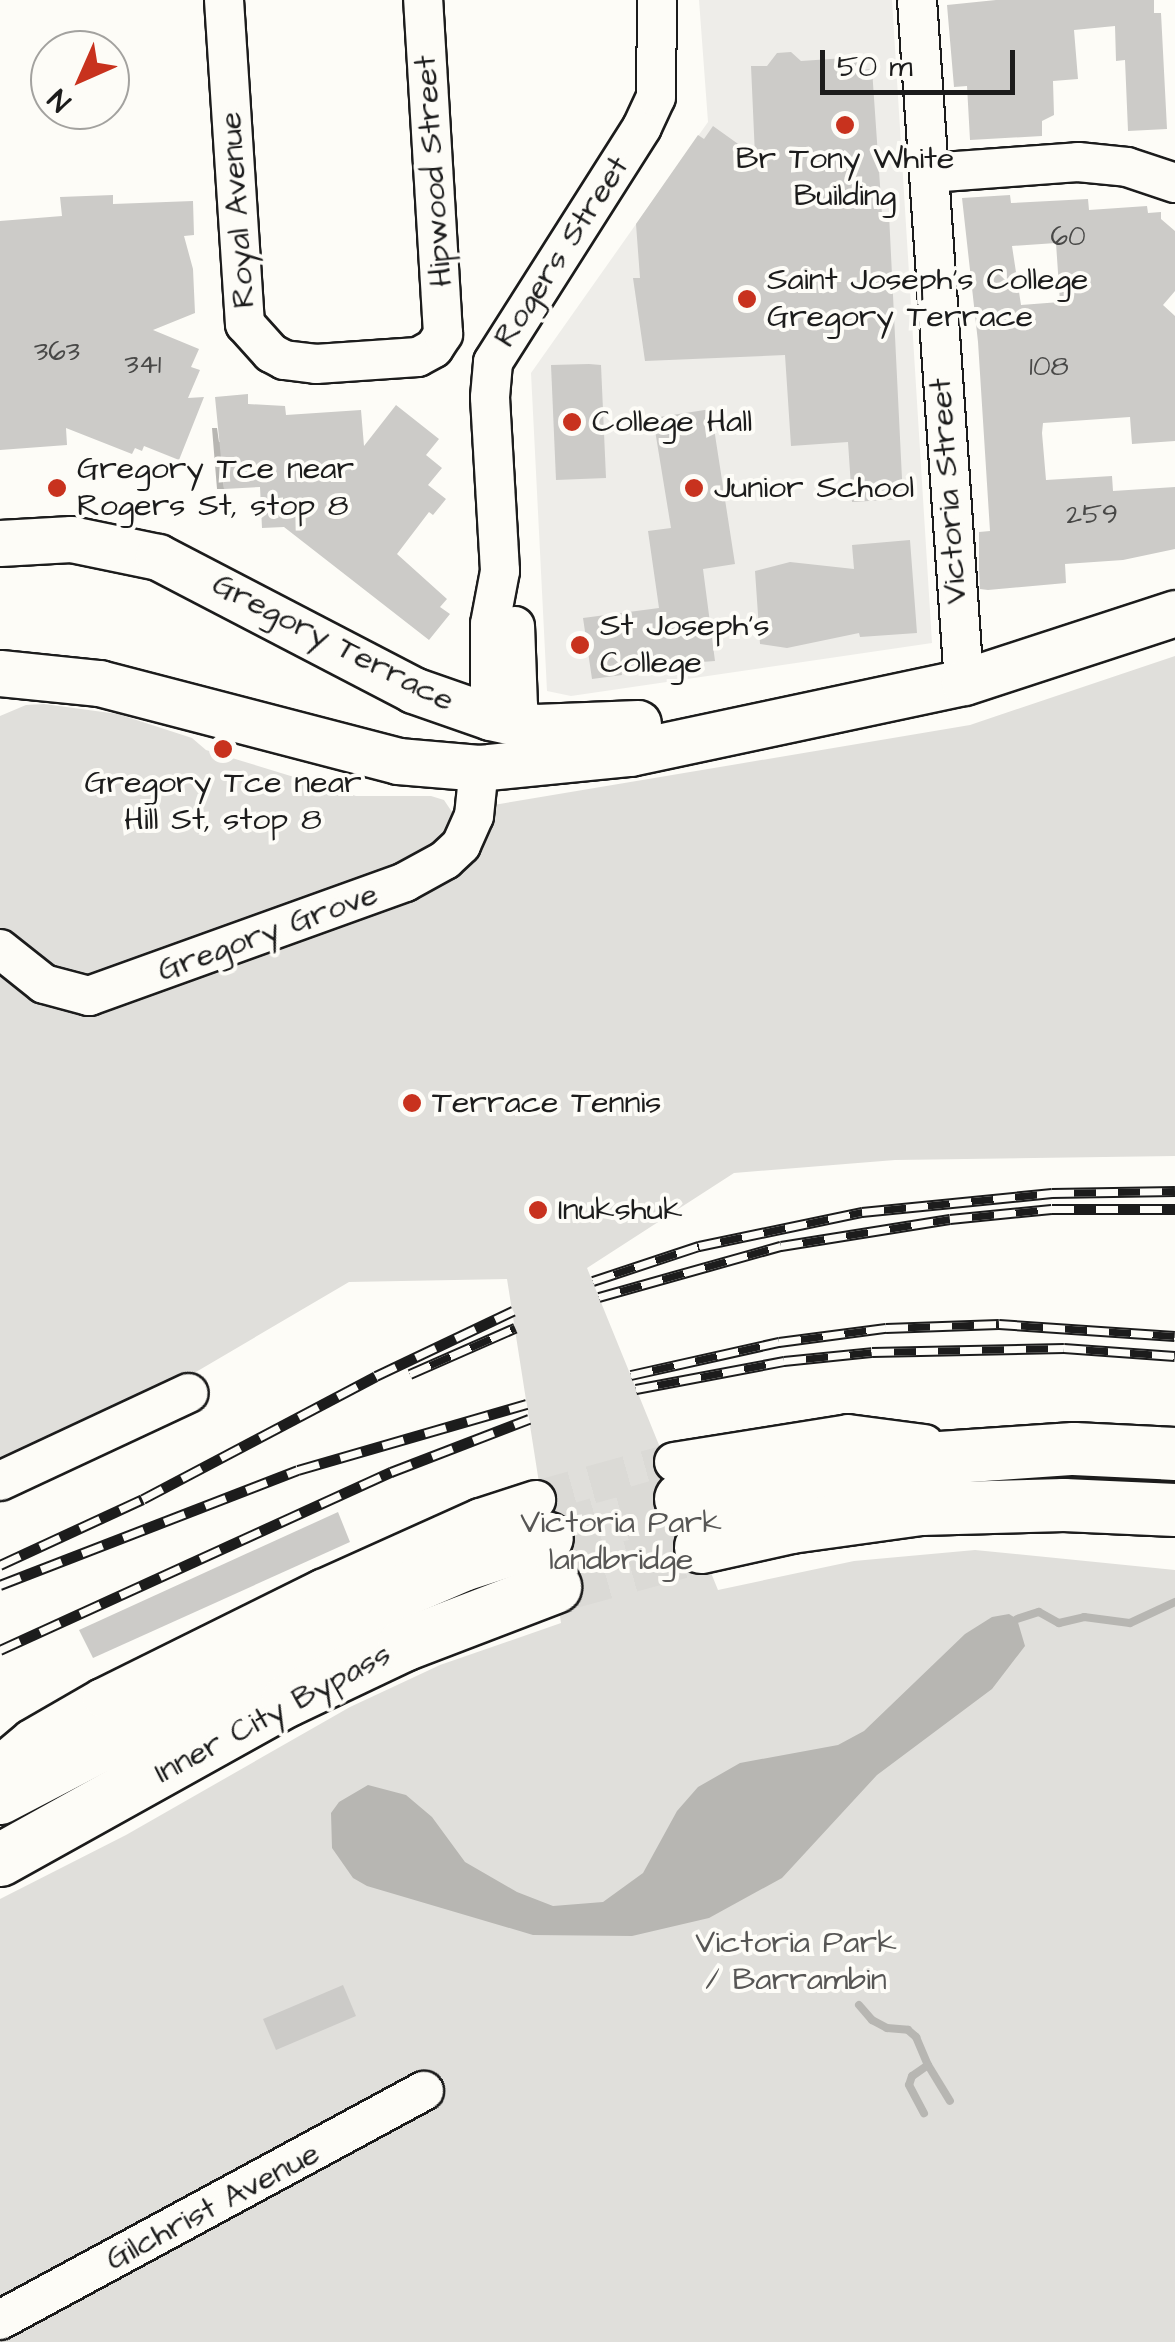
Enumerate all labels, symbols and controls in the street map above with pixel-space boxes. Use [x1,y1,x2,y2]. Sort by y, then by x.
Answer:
north arrow [30,30,130,130]
scale bar [825,30,1020,92]
text: 50 m [837,46,913,88]
street label: Hipwood Street [407,54,461,288]
text: N [40,80,80,120]
street label: Royal Avenue [212,111,264,309]
marker: Br Tony White Building [834,114,856,136]
place label: Br Tony White Building [736,141,954,216]
street label: Rogers Street [486,149,638,355]
house number: 60 [1050,220,1086,254]
place label: Saint Joseph's College Gregory Terrace [767,262,1088,337]
marker: Saint Joseph's College Gregory Terrace [736,288,758,310]
house number: 363 [34,335,80,369]
house number: 341 [125,348,161,382]
house number: 108 [1029,350,1069,384]
street label: Victoria Street [922,377,976,605]
place label: College Hall [592,403,752,441]
marker: College Hall [561,411,583,433]
place label: Gregory Tce near Rogers St, stop 8 [77,451,354,526]
place label: Junior School [714,469,914,507]
marker: Gregory Tce near Rogers St, stop 8 [46,477,68,499]
marker: Junior School [683,477,705,499]
house number: 259 [1066,498,1118,532]
street label: Gregory Terrace [206,565,460,721]
place label: St Joseph's College [600,608,770,683]
marker: St Joseph's College [569,634,591,656]
marker: Gregory Tce near Hill St, stop 8 [212,738,234,760]
place label: Gregory Tce near Hill St, stop 8 [84,765,362,840]
street label: Gregory Grove [153,875,383,991]
place label: Terrace Tennis [432,1084,661,1122]
marker: Terrace Tennis [401,1092,423,1114]
place label: Inukshuk [558,1191,683,1229]
marker: Inukshuk [527,1199,549,1221]
park label: Victoria Park landbridge [520,1505,722,1580]
street label: Inner City Bypass [148,1636,398,1792]
park label: Victoria Park / Barrambin [695,1925,897,2000]
street label: Gilchrist Avenue [100,2135,326,2279]

